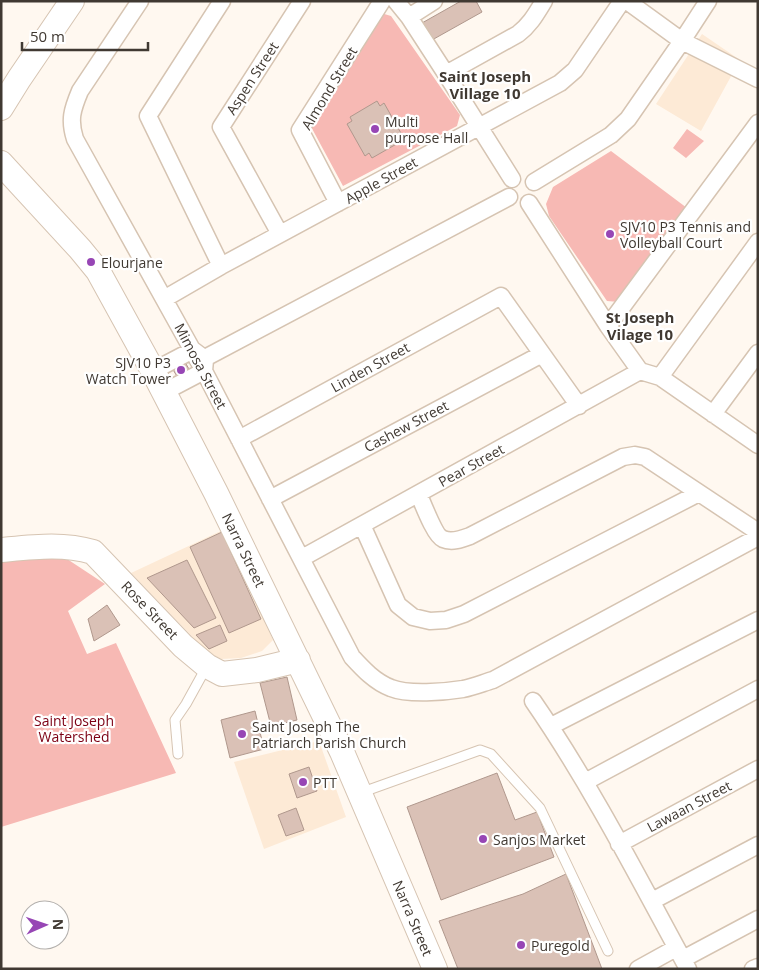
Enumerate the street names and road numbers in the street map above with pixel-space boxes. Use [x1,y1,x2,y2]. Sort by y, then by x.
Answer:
street label: Aspen Street [221,38,283,118]
street label: Almond Street [297,43,361,133]
street label: Apple Street [341,152,421,208]
street label: Mimosa Street [170,320,232,412]
street label: Linden Street [327,338,413,396]
street label: Cashew Street [360,396,452,456]
street label: Pear Street [435,439,507,491]
street label: Narra Street [218,510,270,590]
street label: Rose Street [117,577,183,643]
street label: Lawaan Street [644,776,734,836]
street label: Narra Street [389,877,437,959]

